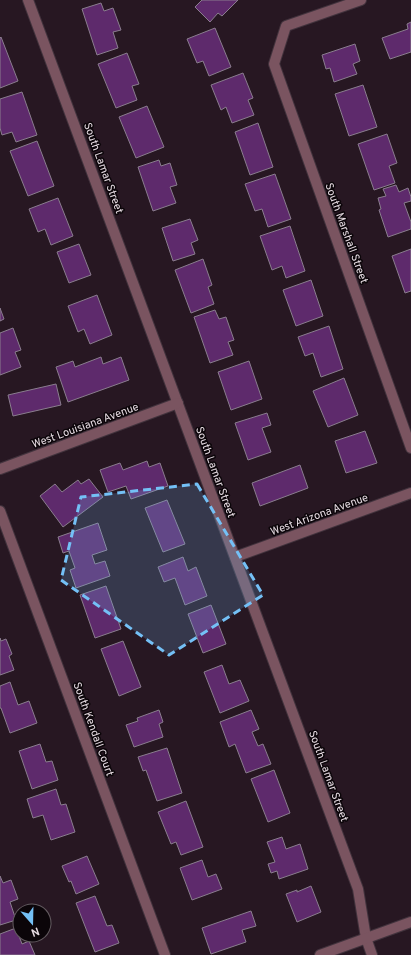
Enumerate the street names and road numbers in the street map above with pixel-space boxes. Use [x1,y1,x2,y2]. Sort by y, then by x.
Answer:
street label: South Lamar Street [80,121,126,216]
street label: South Marshall Street [321,181,371,285]
street label: West Louisiana Avenue [30,400,141,452]
street label: South Lamar Street [192,425,238,520]
street label: West Arizona Avenue [268,491,370,539]
street label: South Kendall Court [69,680,117,778]
street label: South Lamar Street [305,729,351,824]

